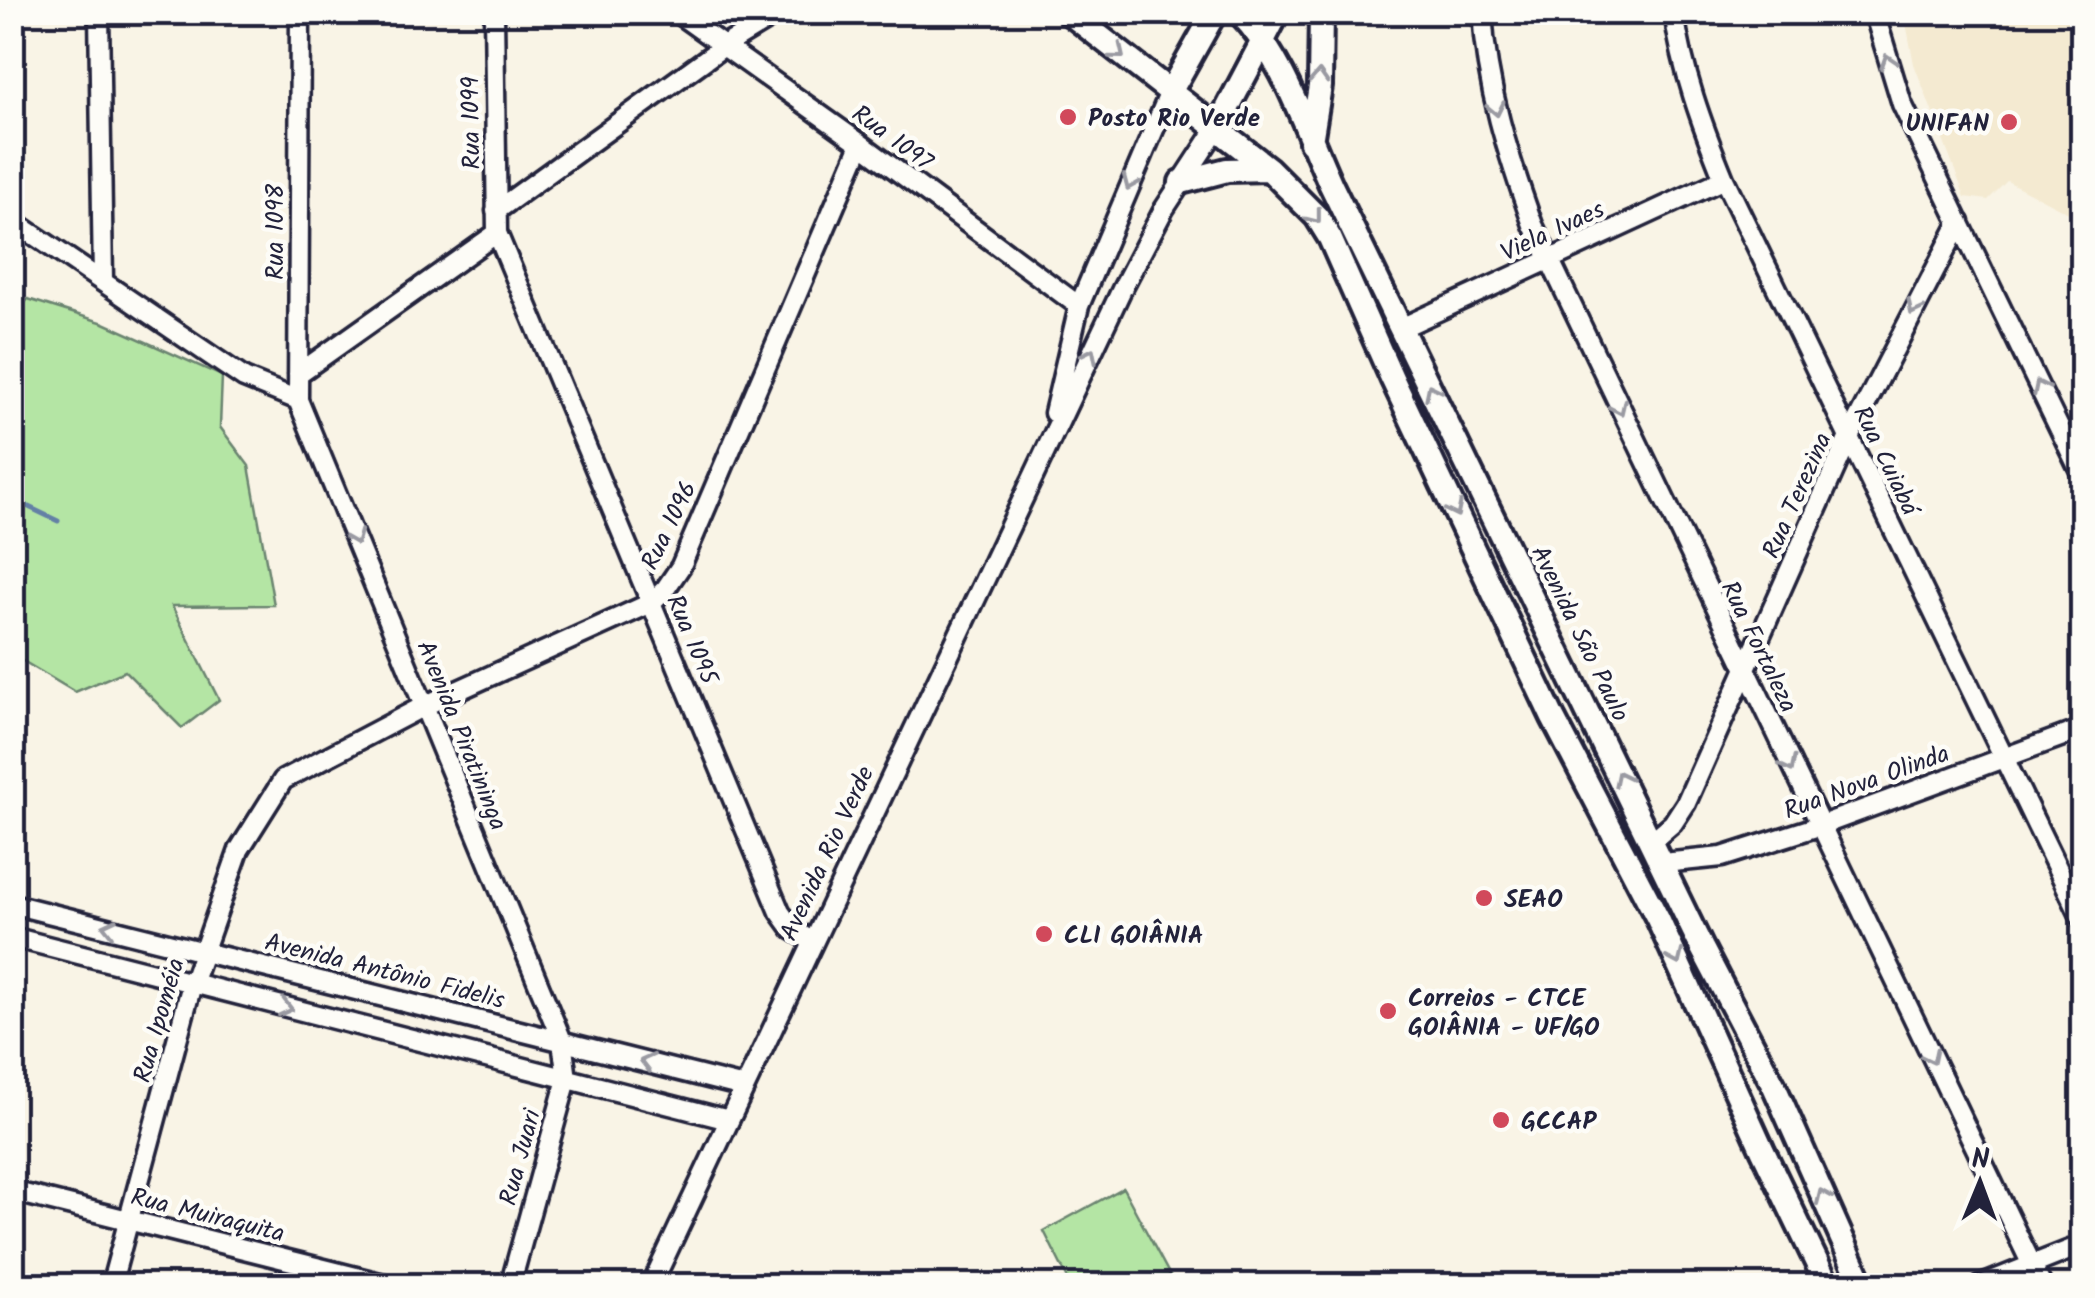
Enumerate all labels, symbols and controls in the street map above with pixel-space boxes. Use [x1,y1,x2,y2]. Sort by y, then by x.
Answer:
one-way arrow [1107,41,1125,59]
one-way arrow [1879,53,1900,70]
one-way arrow [1308,69,1329,85]
street label: Rua 1099 [451,76,493,170]
street label: Rua 1097 [843,95,942,183]
place label: Posto Rio Verde [1088,99,1260,139]
one-way arrow [1484,100,1505,117]
place label: UNIFAN [1906,104,1989,144]
marker: Posto Rio Verde [1057,106,1079,128]
marker: UNIFAN [1998,111,2020,133]
one-way arrow [1122,173,1142,191]
street label: Rua 1098 [256,183,296,280]
street label: Viela Ivaes [1494,190,1612,273]
one-way arrow [1303,206,1321,224]
one-way arrow [1906,297,1926,315]
one-way arrow [1077,347,1097,365]
one-way arrow [2032,379,2052,397]
one-way arrow [1425,384,1445,402]
one-way arrow [1607,398,1627,416]
street label: Rua Cuiabá [1841,399,1930,525]
street label: Rua Terezina [1752,426,1843,565]
street label: Rua 1096 [631,474,709,577]
one-way arrow [1442,499,1462,517]
one-way arrow [344,528,364,545]
street label: Avenida São Paulo [1519,539,1639,729]
street label: Rua Fortaleza [1709,574,1807,720]
street label: Rua 1095 [654,589,729,692]
street label: Avenida Piratininga [405,635,517,837]
street label: Rua Nova Olinda [1778,734,1955,831]
one-way arrow [1777,755,1797,773]
street label: Avenida Rio Verde [770,760,886,948]
one-way arrow [1614,770,1634,788]
place label: SEAO [1504,880,1563,920]
marker: SEAO [1473,887,1495,909]
place label: CLI GOIÂNIA [1064,916,1204,956]
one-way arrow [101,918,118,939]
street label: Avenida Antônio Fidelis [260,923,509,1021]
marker: CLI GOIÂNIA [1033,923,1055,945]
one-way arrow [1663,948,1683,966]
street label: Rua Ipoméia [123,954,197,1088]
place label: Correios - CTCE GOIÂNIA - UF/GO [1408,979,1600,1048]
one-way arrow [277,996,294,1017]
marker: Correios - CTCE GOIÂNIA - UF/GO [1377,1000,1399,1022]
one-way arrow [1919,1047,1938,1065]
one-way arrow [639,1053,656,1074]
place label: GCCAP [1521,1102,1598,1142]
street label: Rua Juari [489,1104,553,1210]
marker: GCCAP [1490,1109,1512,1131]
north arrow [1930,1133,2030,1233]
text: N [1971,1138,1990,1183]
street label: Rua Muiraquita [126,1178,289,1254]
one-way arrow [1815,1188,1835,1206]

